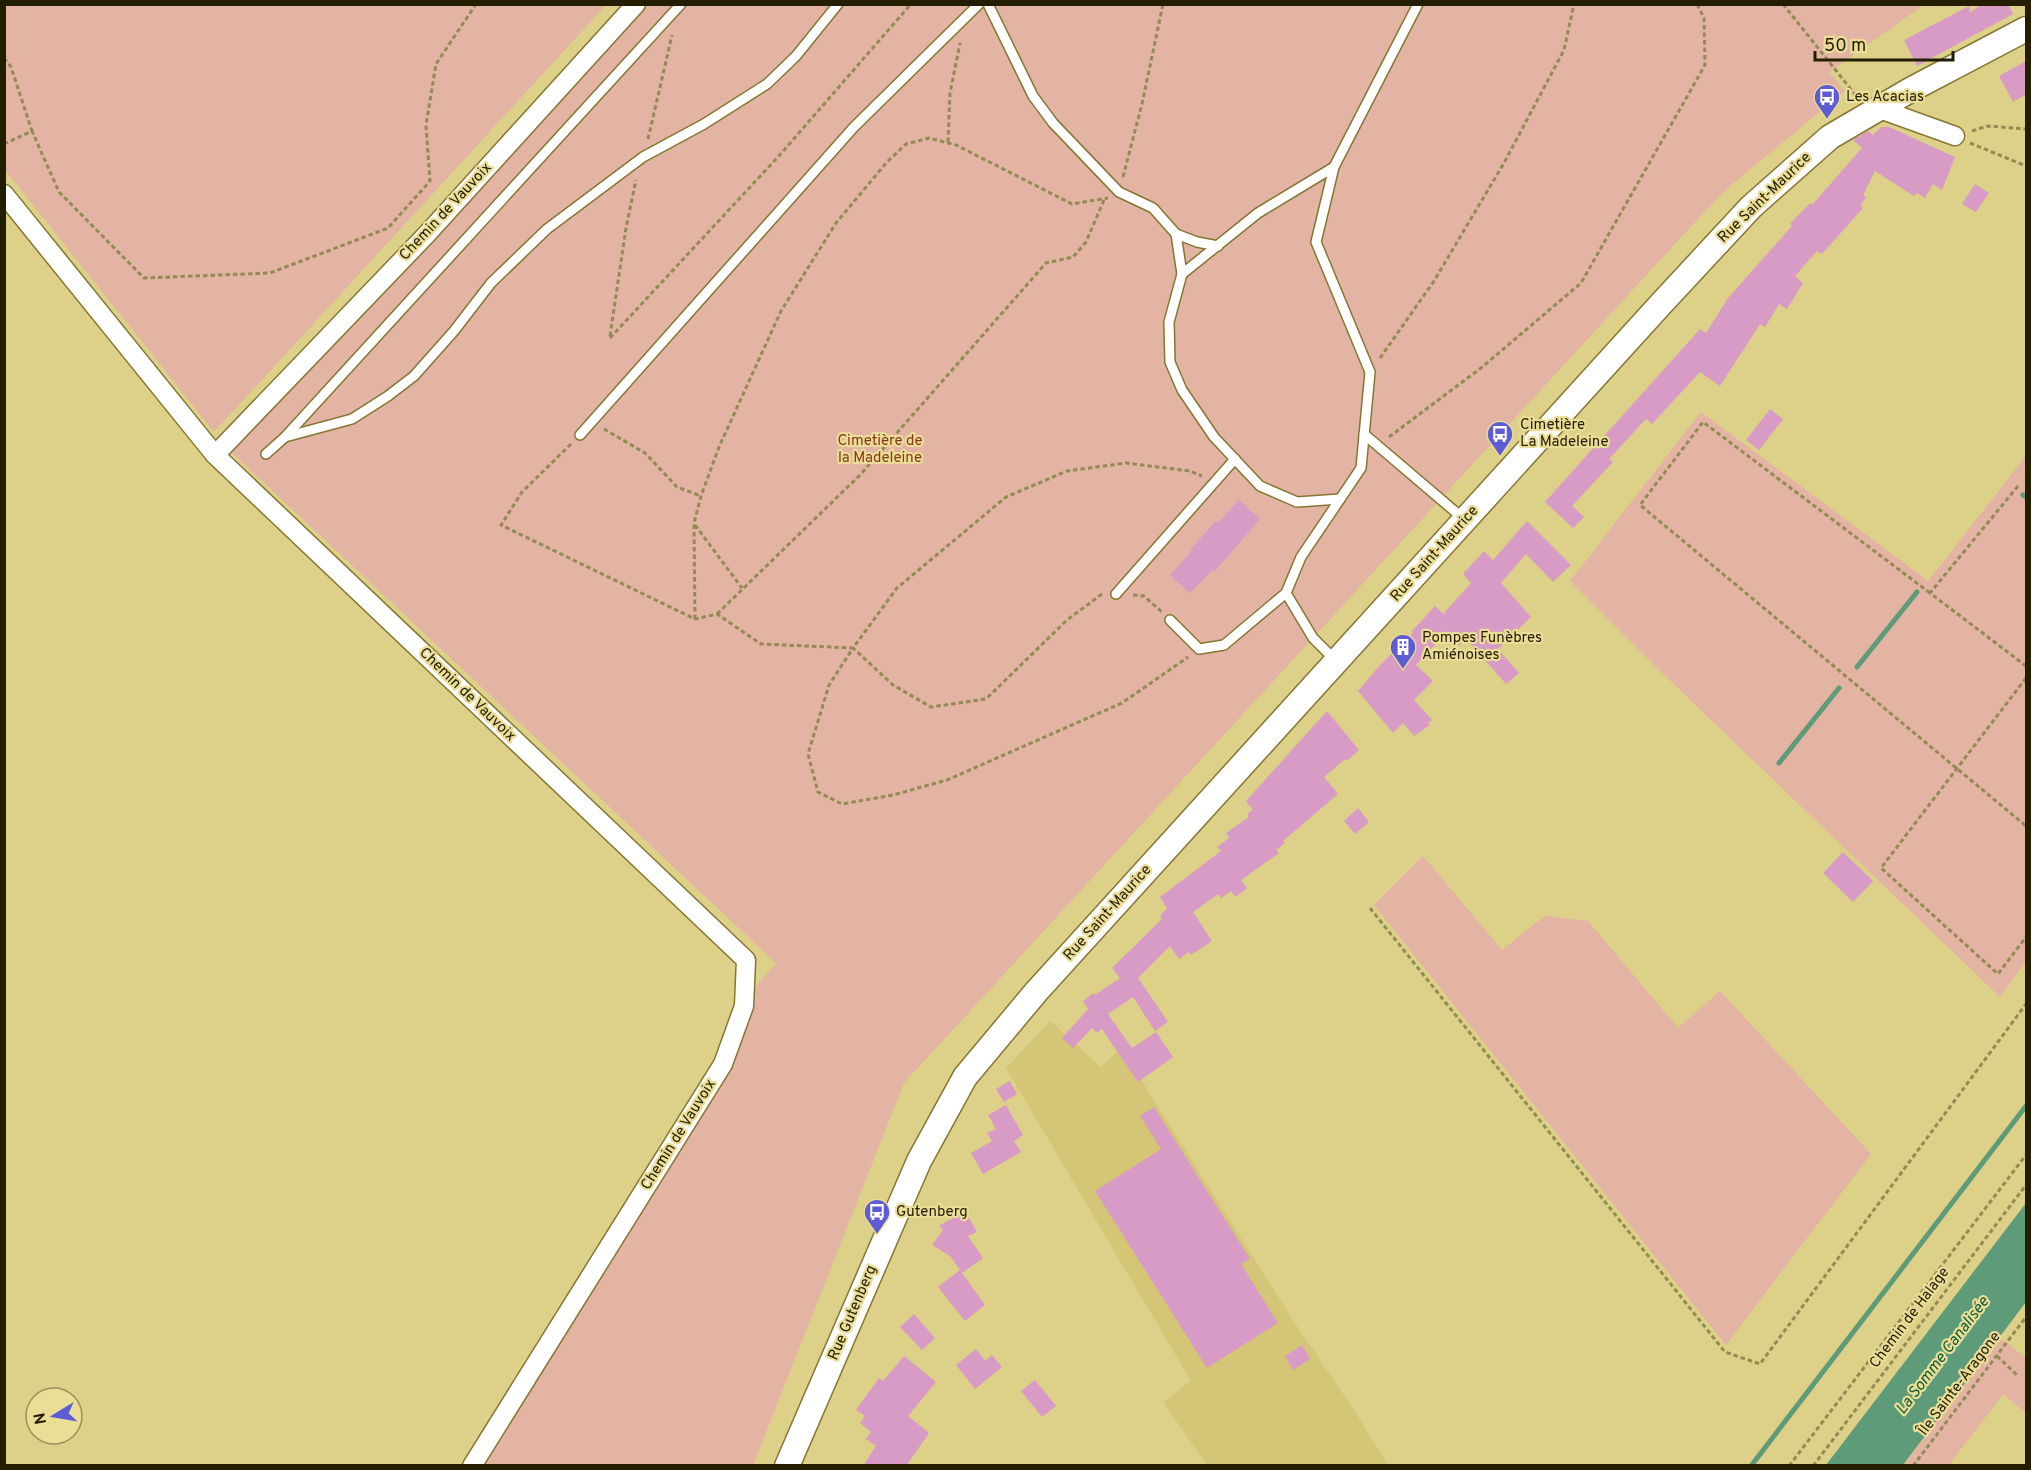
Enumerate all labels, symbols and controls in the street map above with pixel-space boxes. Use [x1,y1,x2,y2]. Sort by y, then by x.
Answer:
scale bar [1815,24,1953,62]
text: 50 m [1824,35,1866,58]
bus stop icon: Les Acacias [1812,82,1842,120]
place label: Les Acacias [1846,88,1924,107]
street label: Rue Saint-Maurice [1714,149,1816,247]
street label: Chemin de Vauvoix [396,159,497,265]
place label: Cimetière La Madeleine [1520,416,1609,452]
bus stop icon: Cimetière La Madeleine [1485,419,1515,457]
park label: Cimetière de la Madeleine [837,432,923,468]
street label: Rue Saint-Maurice [1387,502,1483,606]
place label: Pompes Funèbres Amiénoises [1422,629,1542,665]
building icon: Pompes Funèbres Amiénoises [1388,632,1418,670]
street label: Chemin de Vauvoix [415,644,520,746]
street label: Rue Saint-Maurice [1060,861,1156,965]
street label: Chemin de Vauvoix [637,1076,721,1194]
bus stop icon: Gutenberg [862,1197,892,1235]
place label: Gutenberg [896,1203,968,1222]
street label: Rue Gutenberg [824,1263,882,1363]
street label: Chemin de Halage [1866,1264,1954,1372]
water label: La Somme Canalisée [1892,1292,1994,1419]
street label: Île Sainte-Aragone [1913,1328,2005,1441]
north arrow [24,1386,84,1446]
text: N [30,1411,52,1426]

